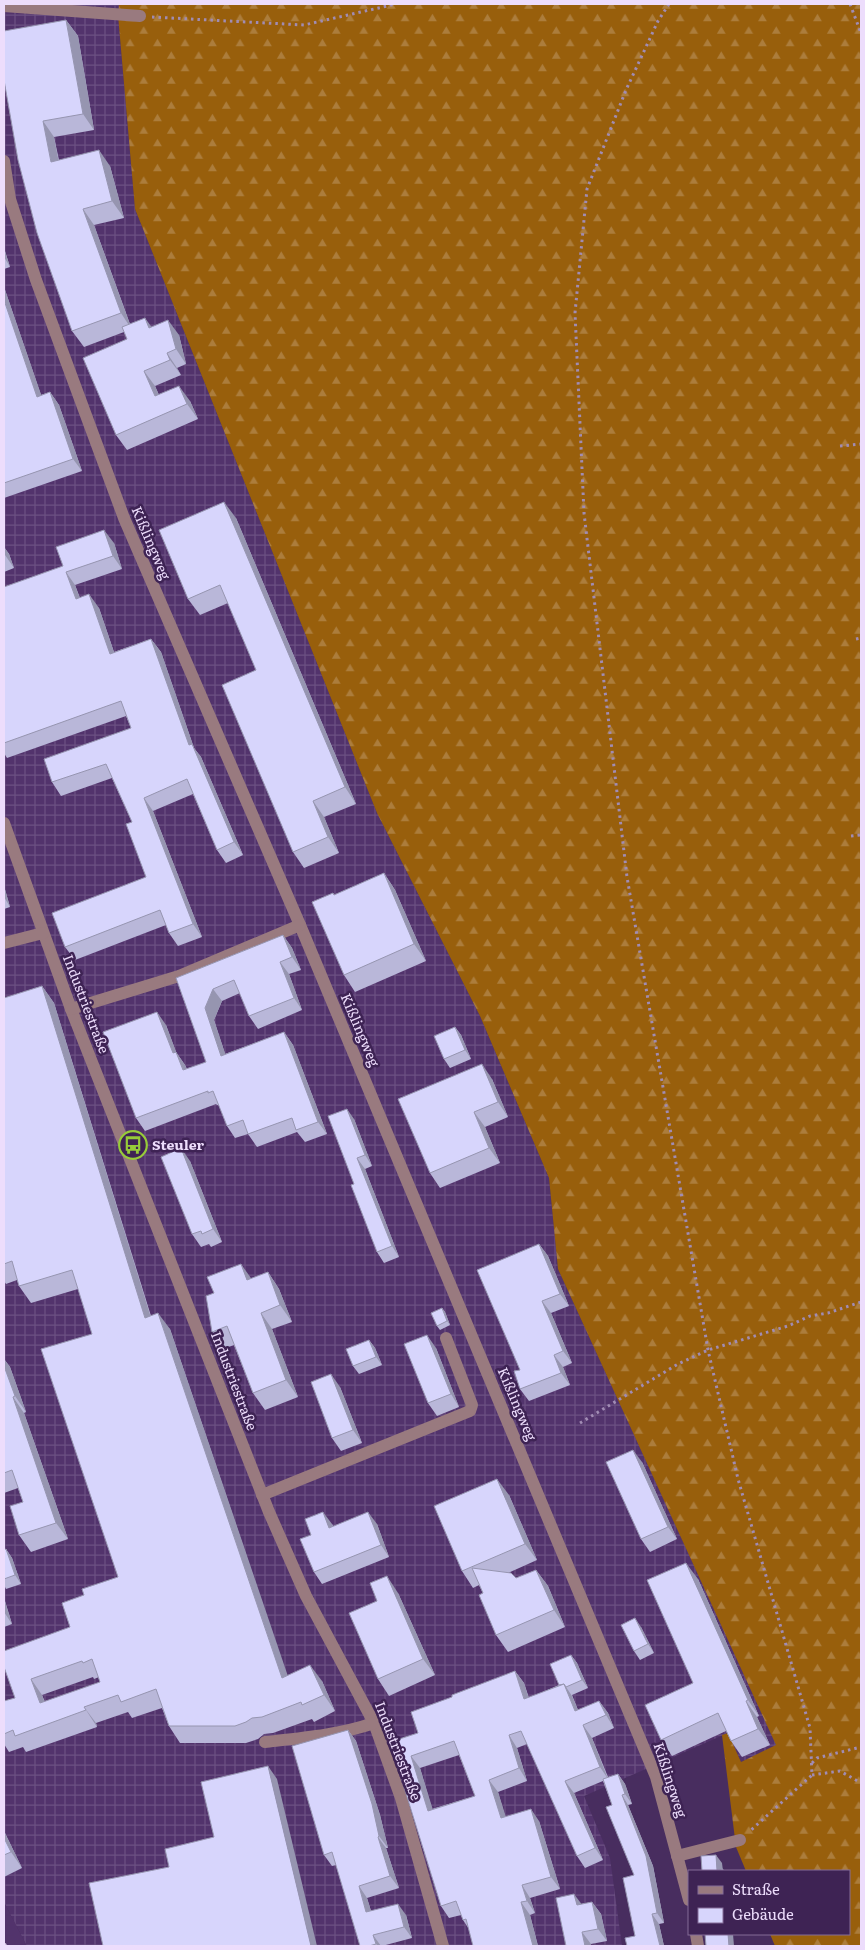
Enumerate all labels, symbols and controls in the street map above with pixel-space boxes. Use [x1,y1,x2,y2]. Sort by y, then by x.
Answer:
street label: Kißlingweg [127,503,176,583]
street label: Industriestraße [59,951,115,1056]
street label: Kißlingweg [336,990,385,1070]
bus stop icon: Steuler [118,1130,148,1160]
place label: Steuler [152,1134,205,1154]
street label: Industriestraße [207,1328,263,1433]
street label: Kißlingweg [493,1364,542,1444]
street label: Industriestraße [371,1698,427,1803]
street label: Kißlingweg [649,1739,693,1820]
legend [688,1870,850,1935]
text: Straße [732,1877,780,1900]
text: Gebäude [732,1902,794,1925]

